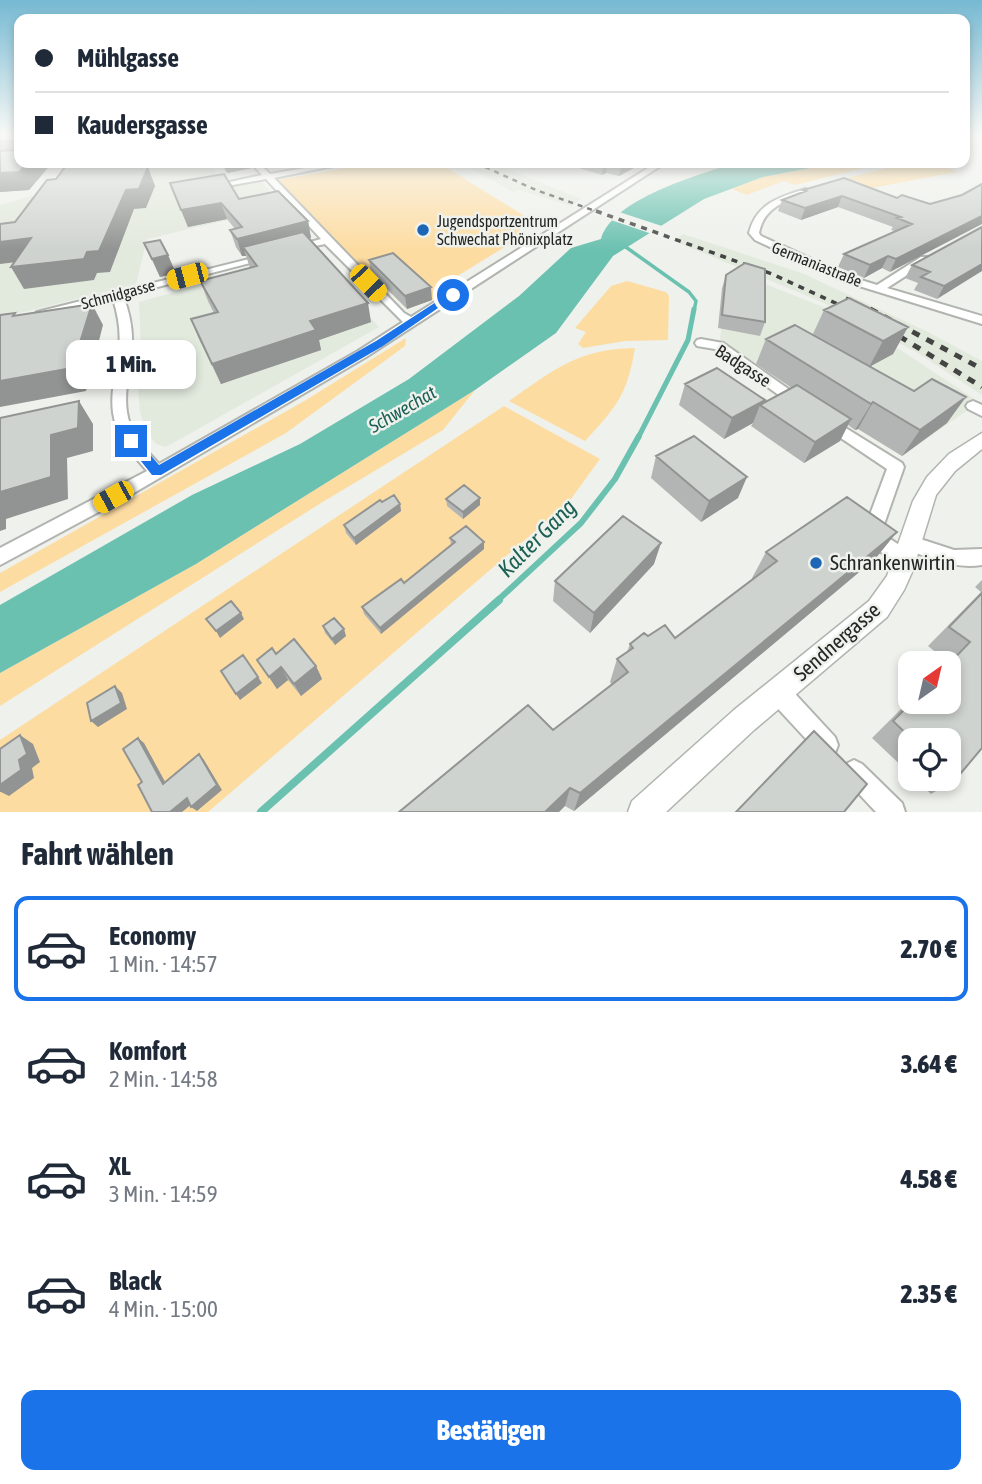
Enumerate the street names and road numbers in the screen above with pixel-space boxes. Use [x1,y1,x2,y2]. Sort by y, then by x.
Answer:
street label: Germaniastraße [770,238,864,290]
street label: Schmidgasse [79,276,157,313]
street label: Badgasse [712,340,775,391]
street label: Sendnergasse [788,597,884,685]

